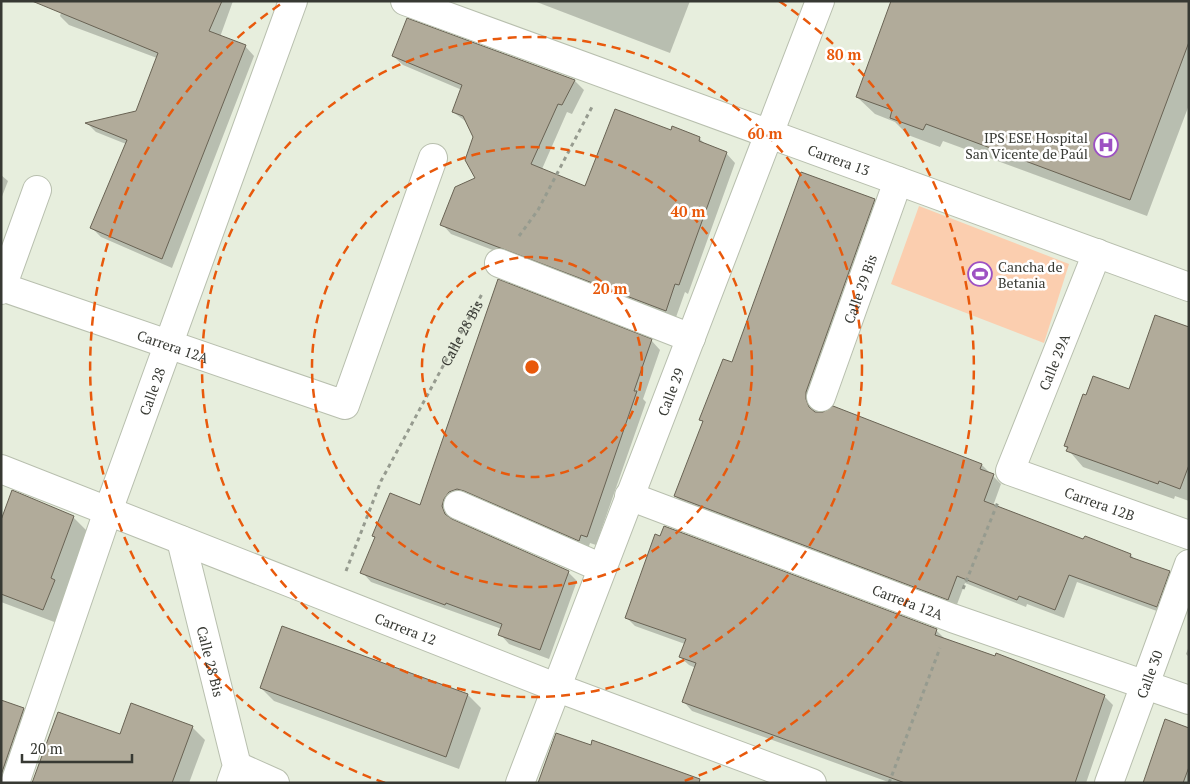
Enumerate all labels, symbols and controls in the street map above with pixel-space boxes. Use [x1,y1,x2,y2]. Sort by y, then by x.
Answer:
text: 80 m [827,44,862,64]
text: 60 m [748,123,783,143]
place label: IPS ESE Hospital San Vicente de Paúl [965,128,1088,163]
hospital icon: IPS ESE Hospital San Vicente de Paúl [1093,132,1119,158]
street label: Carrera 13 [805,139,873,179]
text: 40 m [671,201,706,221]
street label: Calle 29 Bis [839,251,881,326]
place label: Cancha de Betania [998,257,1062,292]
sports icon: Cancha de Betania [967,261,993,287]
text: 20 m [593,278,628,298]
street label: Calle 28 Bis [435,296,487,369]
street label: Carrera 12A [135,325,212,367]
street label: Calle 29A [1034,330,1074,393]
centre of rings [523,358,541,376]
street label: Calle 28 [134,364,169,418]
street label: Calle 29 [652,365,688,419]
street label: Carrera 12B [1062,482,1137,524]
street label: Carrera 12A [870,579,946,623]
street label: Carrera 12 [372,607,439,649]
street label: Calle 28 Bis [193,624,229,699]
street label: Calle 30 [1131,647,1166,701]
scale bar [22,732,132,764]
text: 20 m [30,738,63,758]

